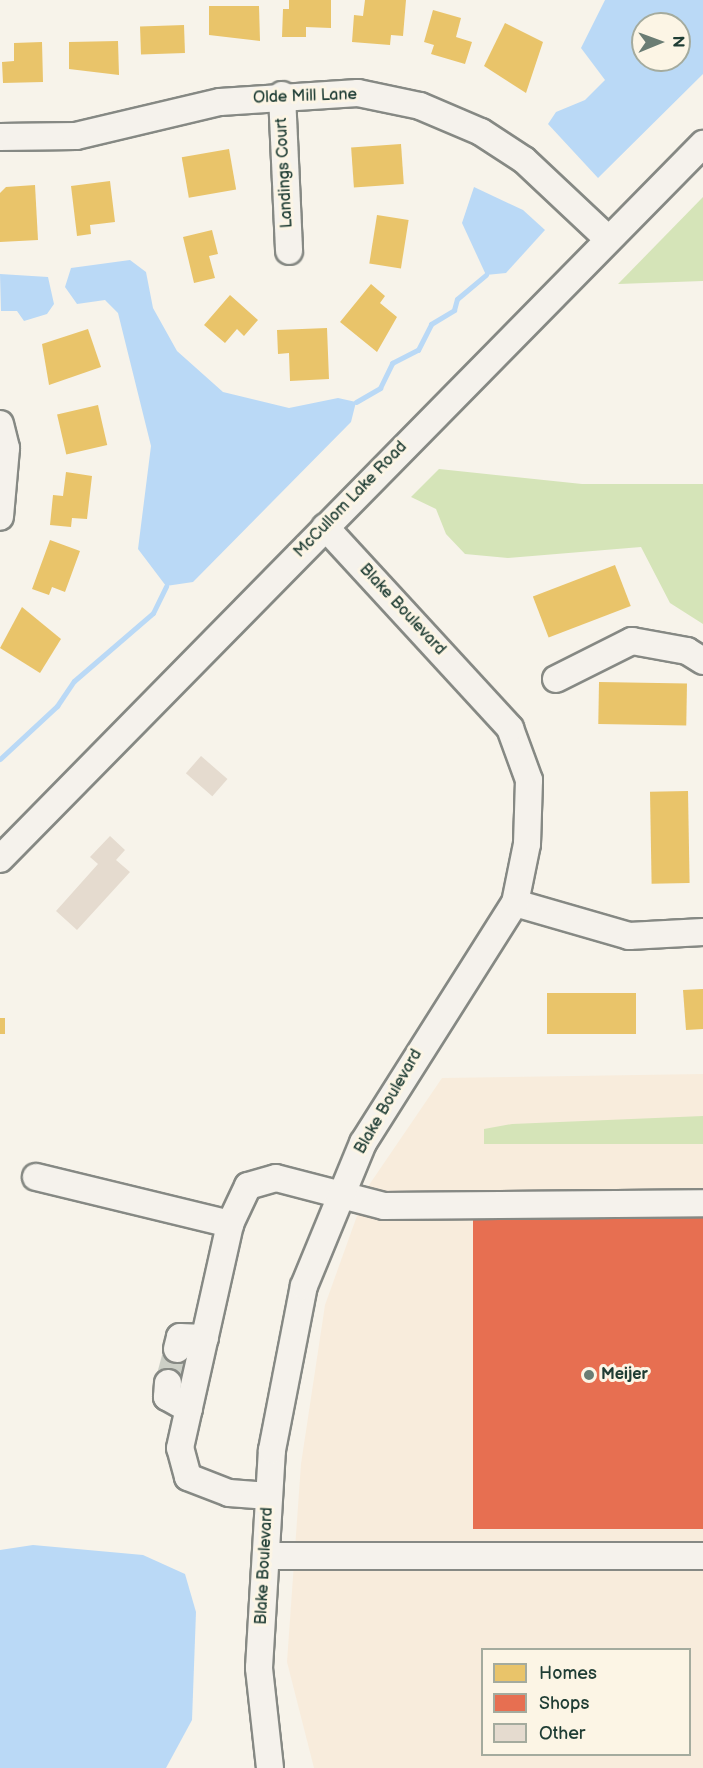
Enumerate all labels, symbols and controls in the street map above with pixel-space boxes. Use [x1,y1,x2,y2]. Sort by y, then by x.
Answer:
north arrow [631,12,691,72]
text: N [668,36,687,48]
street label: Olde Mill Lane [253,86,357,108]
street label: Landings Court [273,117,297,229]
street label: McCullom Lake Road [291,438,411,562]
street label: Blake Boulevard [355,560,449,660]
street label: Blake Boulevard [351,1046,427,1158]
place label: Meijer [601,1365,648,1385]
marker: Meijer [582,1368,596,1382]
street label: Blake Boulevard [252,1507,278,1625]
legend [481,1648,691,1756]
text: Homes [539,1663,597,1684]
text: Shops [539,1693,589,1714]
text: Other [539,1723,585,1744]

